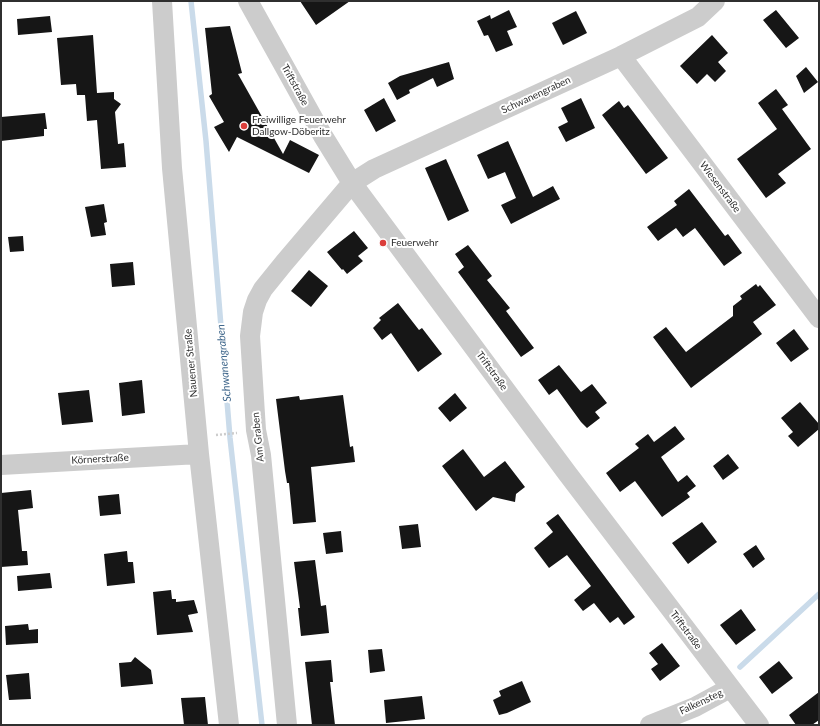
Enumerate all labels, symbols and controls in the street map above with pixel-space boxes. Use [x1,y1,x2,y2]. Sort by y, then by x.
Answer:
street label: Triftstraße [279,62,311,108]
street label: Schwanengraben [499,74,573,116]
place label: Freiwillige Feuerwehr Dallgow-Döberitz [252,114,346,138]
marker: Freiwillige Feuerwehr Dallgow-Döberitz [239,121,249,131]
street label: Wiesenstraße [697,159,743,215]
place label: Feuerwehr [391,237,438,249]
marker: Feuerwehr [378,238,388,248]
water label: Schwanengraben [214,324,234,402]
street label: Nauener Straße [182,328,200,398]
street label: Triftstraße [474,349,510,393]
street label: Am Graben [249,412,267,462]
street label: Körnerstraße [71,452,129,466]
street label: Triftstraße [668,608,704,652]
street label: Falkensteg [677,687,725,717]

